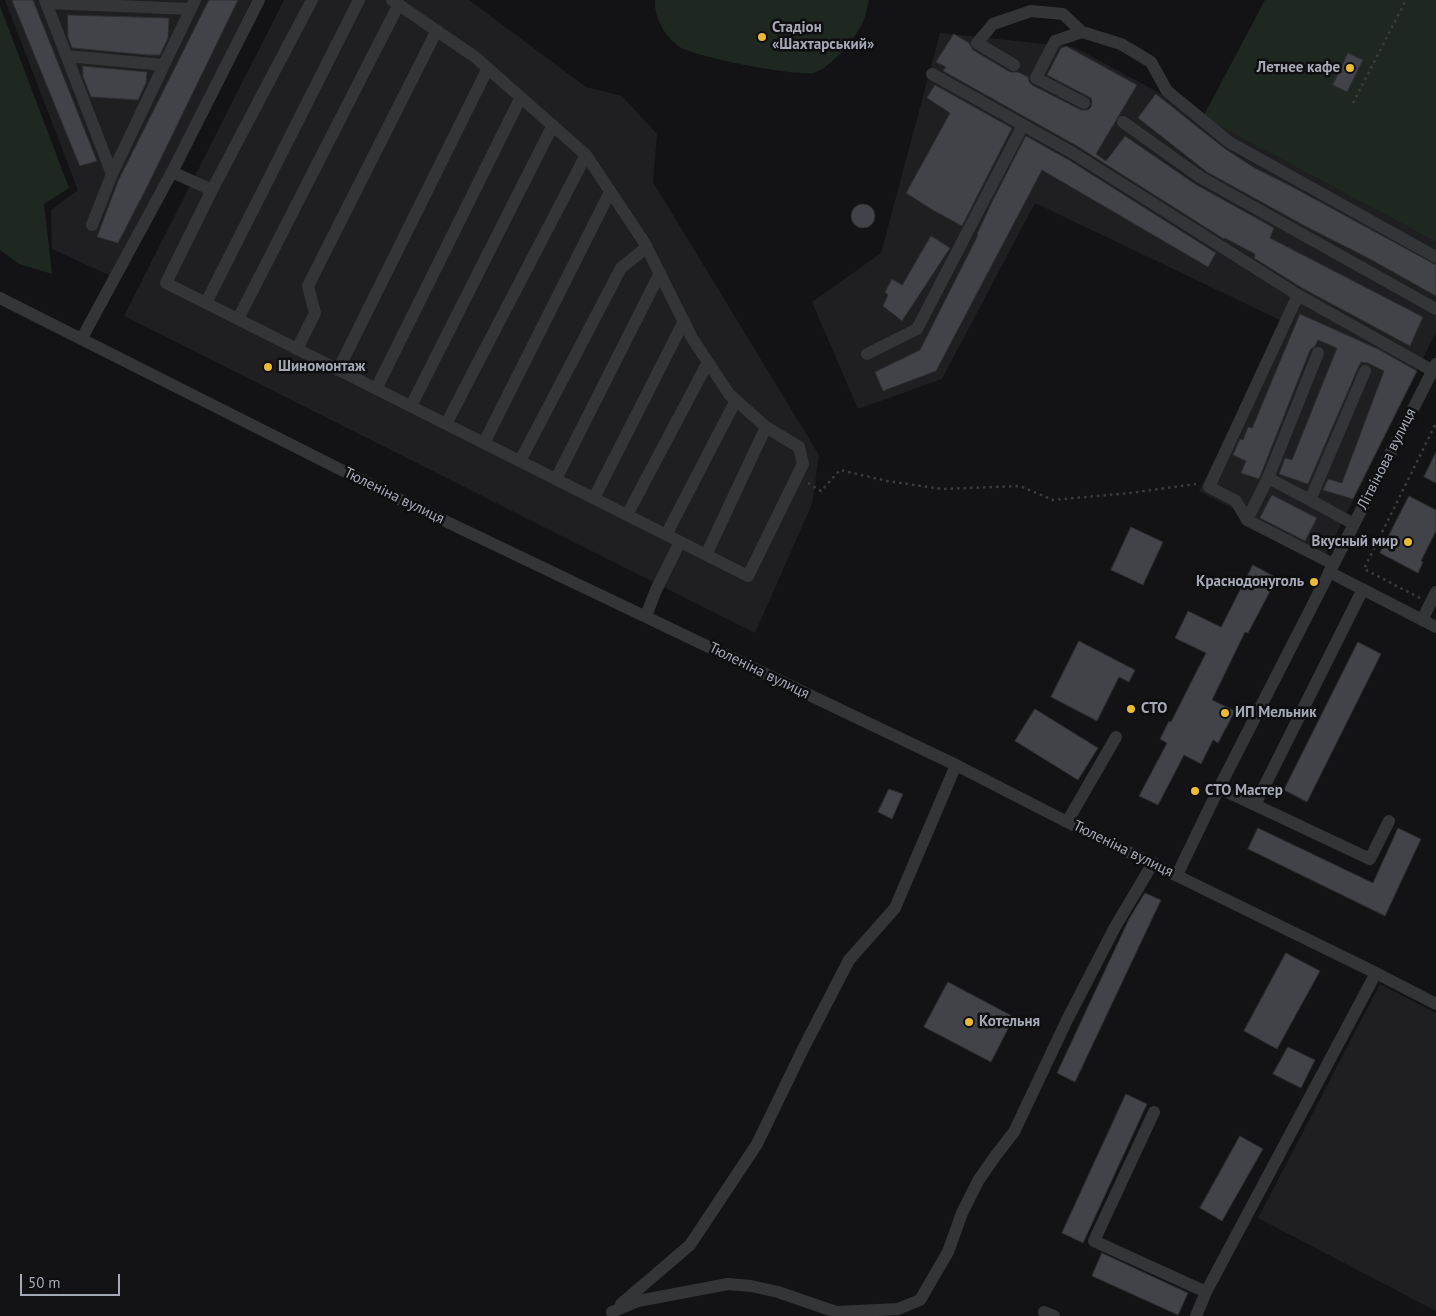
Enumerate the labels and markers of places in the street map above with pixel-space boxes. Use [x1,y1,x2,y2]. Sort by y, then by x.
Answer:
place label: Стадіон «Шахтарський» [772,19,874,54]
marker: Стадіон «Шахтарський» [756,31,768,43]
place label: Летнее кафе [1257,59,1340,77]
marker: Летнее кафе [1344,62,1356,74]
place label: Шиномонтаж [278,358,365,376]
marker: Шиномонтаж [262,361,274,373]
place label: Вкусный мир [1312,533,1398,551]
marker: Вкусный мир [1402,536,1414,548]
place label: Краснодонуголь [1196,573,1304,591]
marker: Краснодонуголь [1308,576,1320,588]
place label: СТО [1141,700,1167,718]
marker: СТО [1125,703,1137,715]
place label: ИП Мельник [1235,704,1316,722]
marker: ИП Мельник [1219,707,1231,719]
place label: СТО Мастер [1205,782,1283,800]
marker: СТО Мастер [1189,785,1201,797]
place label: Котельня [979,1013,1040,1031]
marker: Котельня [963,1016,975,1028]

